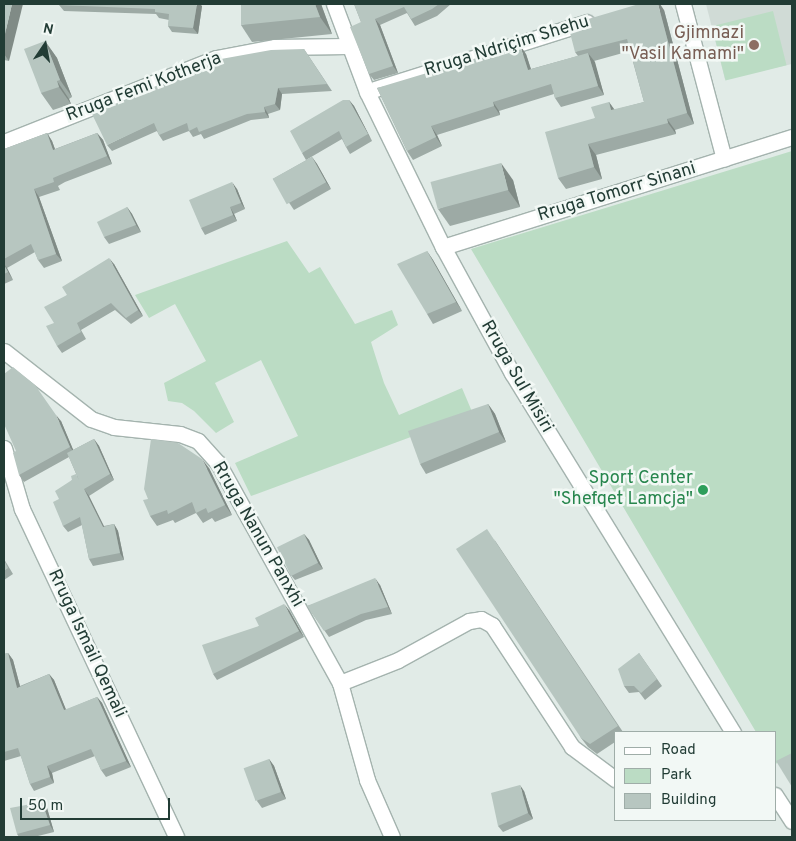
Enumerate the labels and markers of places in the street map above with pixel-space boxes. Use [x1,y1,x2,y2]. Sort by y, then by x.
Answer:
place label: Gjimnazi "Vasil Kamami" [621,24,744,66]
marker: Gjimnazi "Vasil Kamami" [748,39,760,51]
place label: Sport Center "Shefqet Lamcja" [554,469,693,512]
marker: Sport Center "Shefqet Lamcja" [697,484,709,496]

